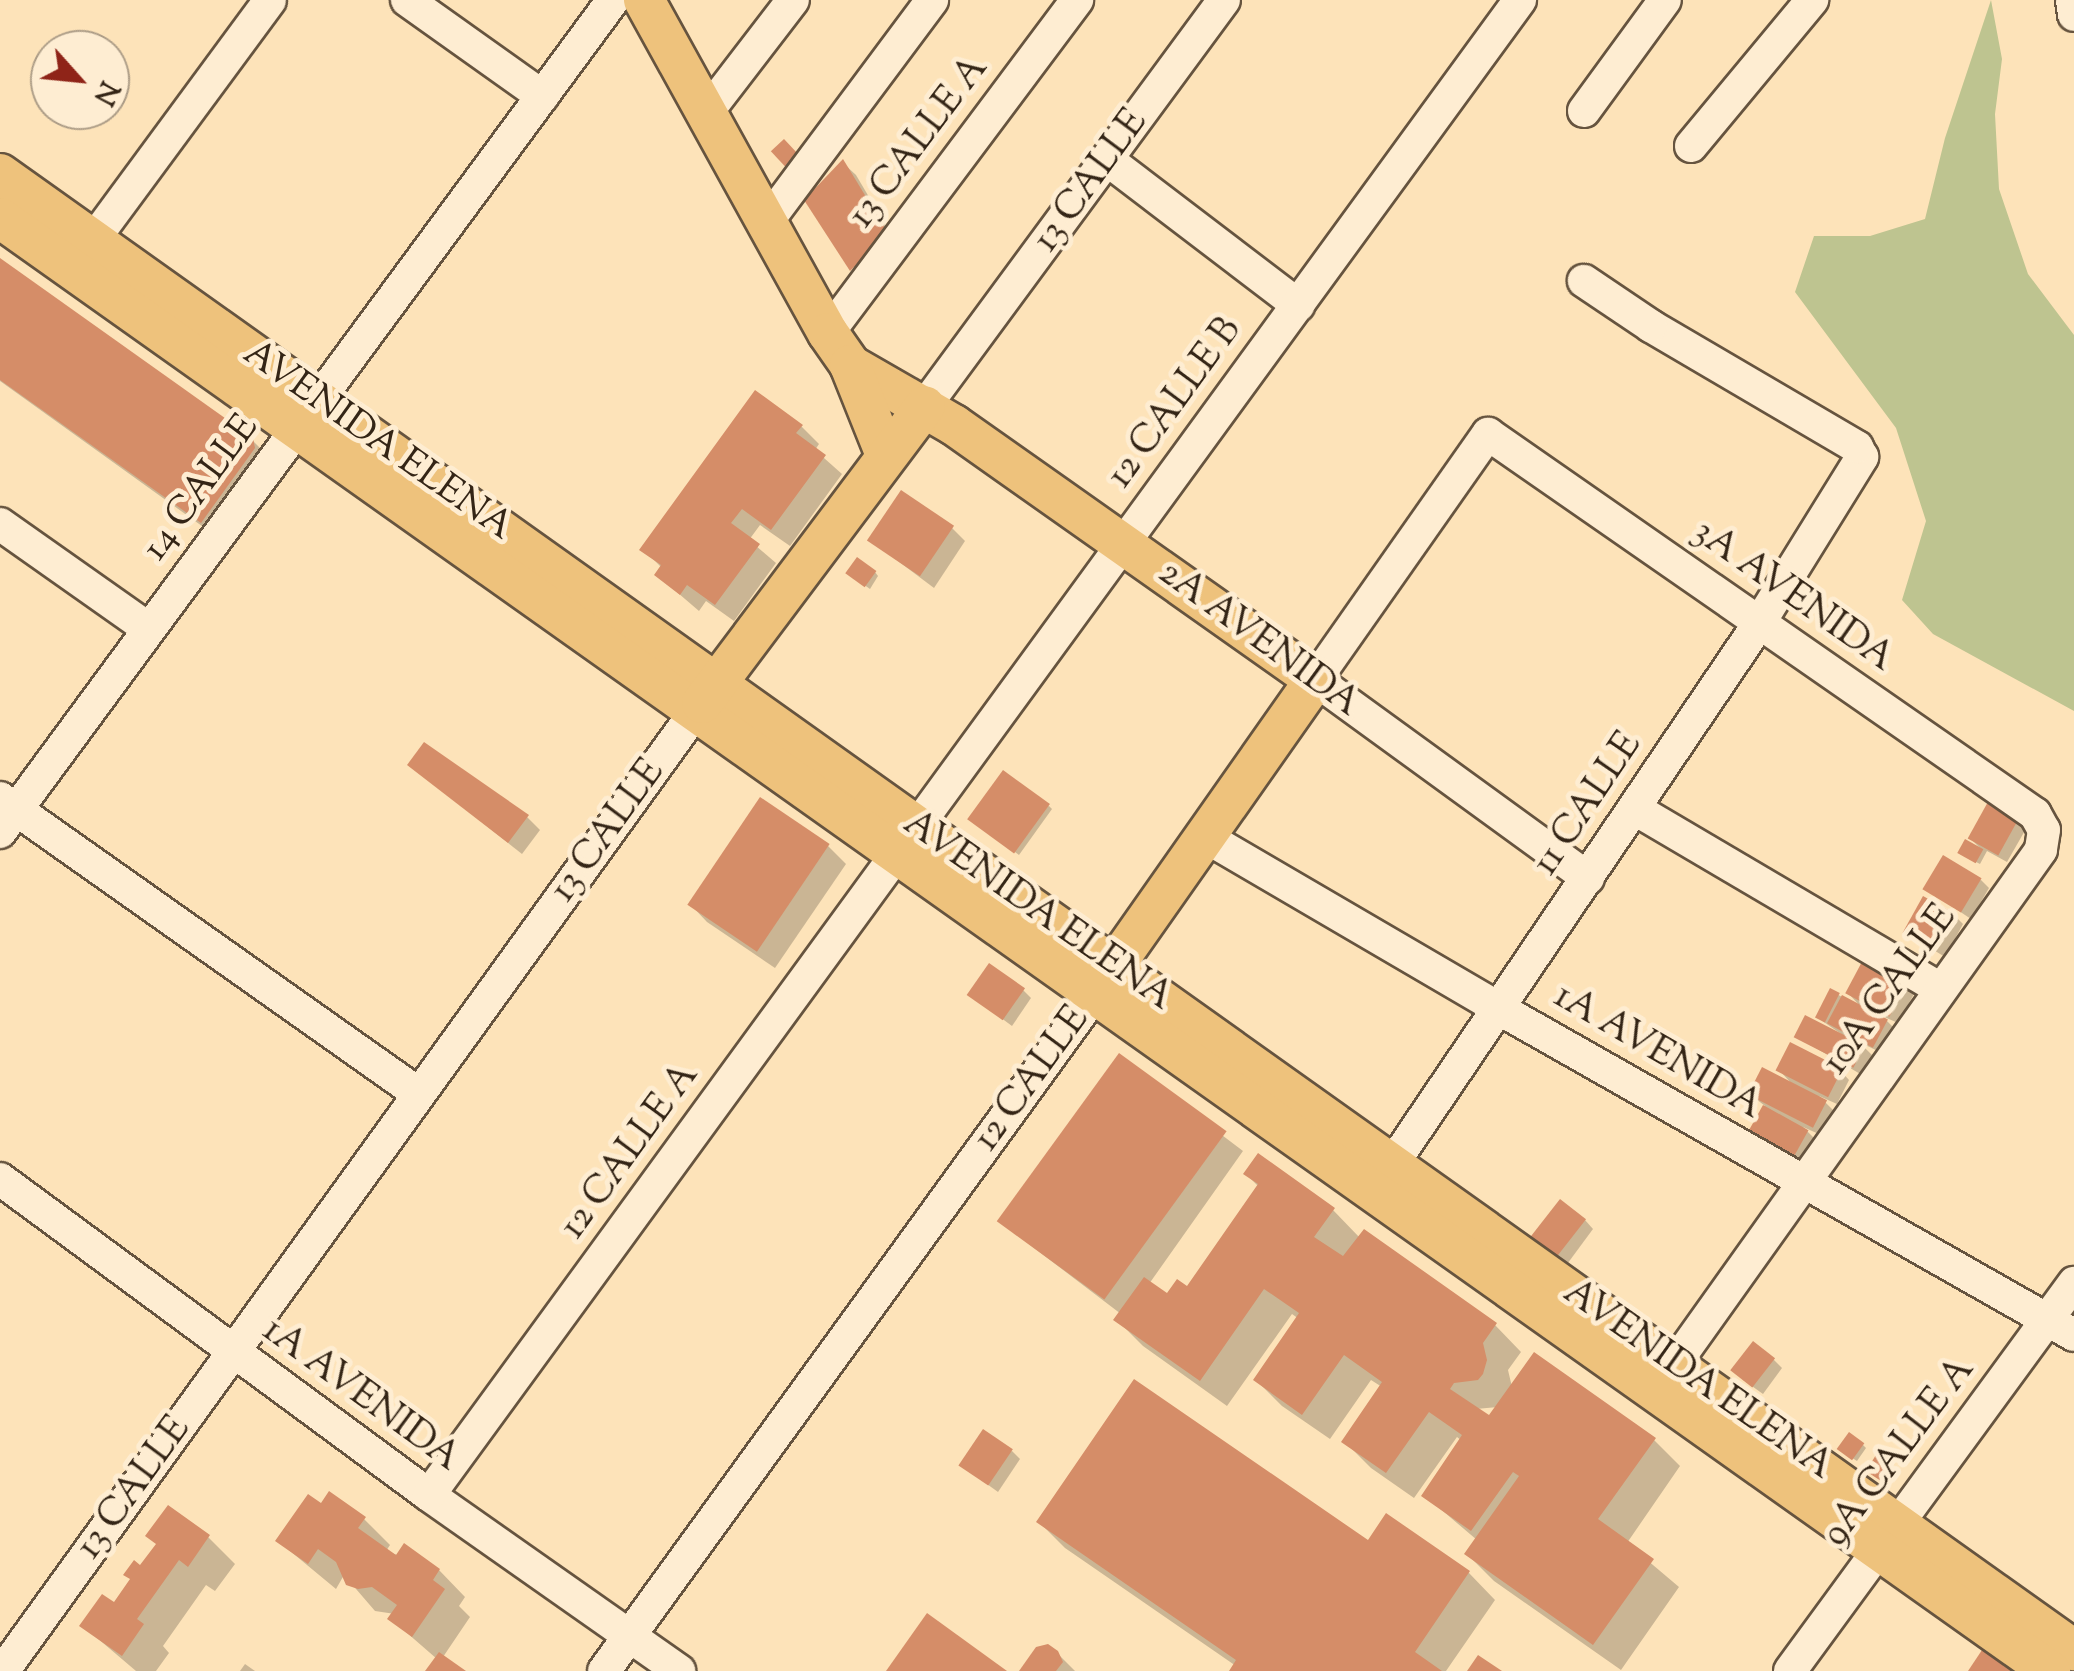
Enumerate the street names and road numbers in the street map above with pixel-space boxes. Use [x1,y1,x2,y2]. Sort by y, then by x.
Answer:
street label: 13 CALLE A [840,48,1000,238]
street label: 13 CALLE [1025,102,1159,262]
street label: 12 CALLE B [1099,310,1253,498]
street label: AVENIDA ELENA [233,332,521,552]
street label: 14 CALLE [134,407,270,571]
street label: 3A AVENIDA [1683,511,1901,683]
street label: 2A AVENIDA [1148,552,1368,728]
street label: 11 CALLE [1525,725,1653,885]
street label: 13 CALLE [542,752,676,912]
street label: AVENIDA ELENA [893,802,1181,1022]
street label: 10A CALLE [1814,897,1968,1085]
street label: 1A AVENIDA [1545,975,1769,1131]
street label: 12 CALLE [965,999,1101,1161]
street label: 12 CALLE A [552,1055,710,1249]
street label: AVENIDA ELENA [1553,1271,1841,1491]
street label: 1A AVENIDA [252,1309,468,1483]
street label: 9A CALLE A [1814,1349,1986,1557]
street label: 13 CALLE [68,1409,202,1569]

